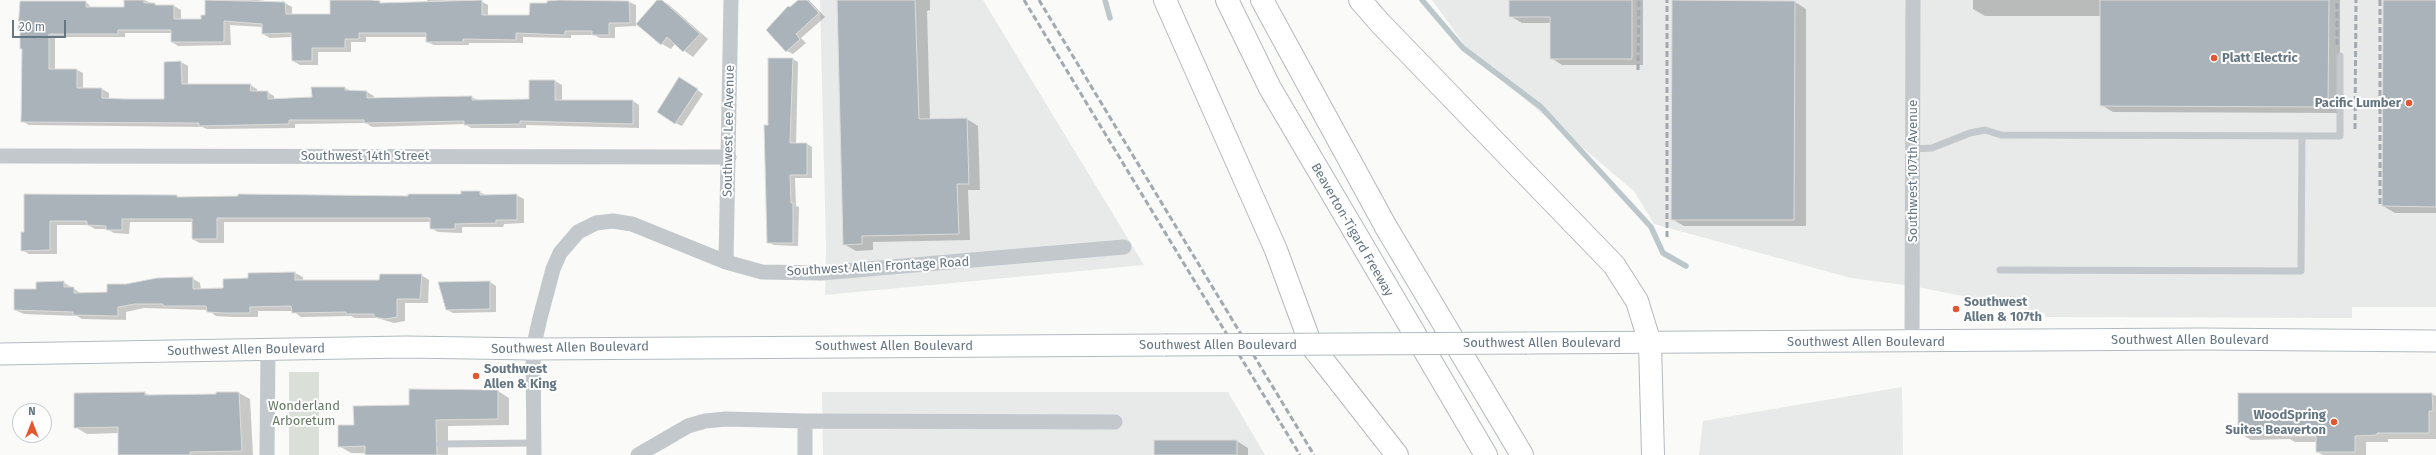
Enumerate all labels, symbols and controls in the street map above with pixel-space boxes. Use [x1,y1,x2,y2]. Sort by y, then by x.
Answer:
scale bar [14,12,68,38]
text: 20 m [19,20,45,34]
place label: Platt Electric [2222,50,2298,66]
marker: Platt Electric [2209,53,2219,63]
street label: Southwest Lee Avenue [720,65,738,197]
place label: Pacific Lumber [2315,95,2401,111]
marker: Pacific Lumber [2404,98,2414,108]
street label: Southwest 107th Avenue [1905,100,1921,242]
street label: Southwest 14th Street [301,148,429,164]
street label: Beaverton-Tigard Freeway [1307,161,1397,299]
street label: Southwest Allen Frontage Road [786,254,970,280]
place label: Southwest Allen & 107th [1964,294,2042,325]
marker: Southwest Allen & 107th [1951,304,1961,314]
street label: Southwest Allen Boulevard [2111,332,2269,348]
street label: Southwest Allen Boulevard [1787,334,1945,350]
street label: Southwest Allen Boulevard [1463,335,1621,351]
street label: Southwest Allen Boulevard [1139,337,1297,353]
street label: Southwest Allen Boulevard [815,338,973,354]
street label: Southwest Allen Boulevard [491,339,649,357]
street label: Southwest Allen Boulevard [167,341,325,359]
place label: Southwest Allen & King [484,361,557,392]
marker: Southwest Allen & King [471,371,481,381]
park label: Wonderland Arboretum [268,398,340,429]
north arrow [12,403,52,443]
text: N [28,405,36,418]
place label: WoodSpring Suites Beaverton [2225,407,2326,438]
marker: WoodSpring Suites Beaverton [2329,417,2339,427]

